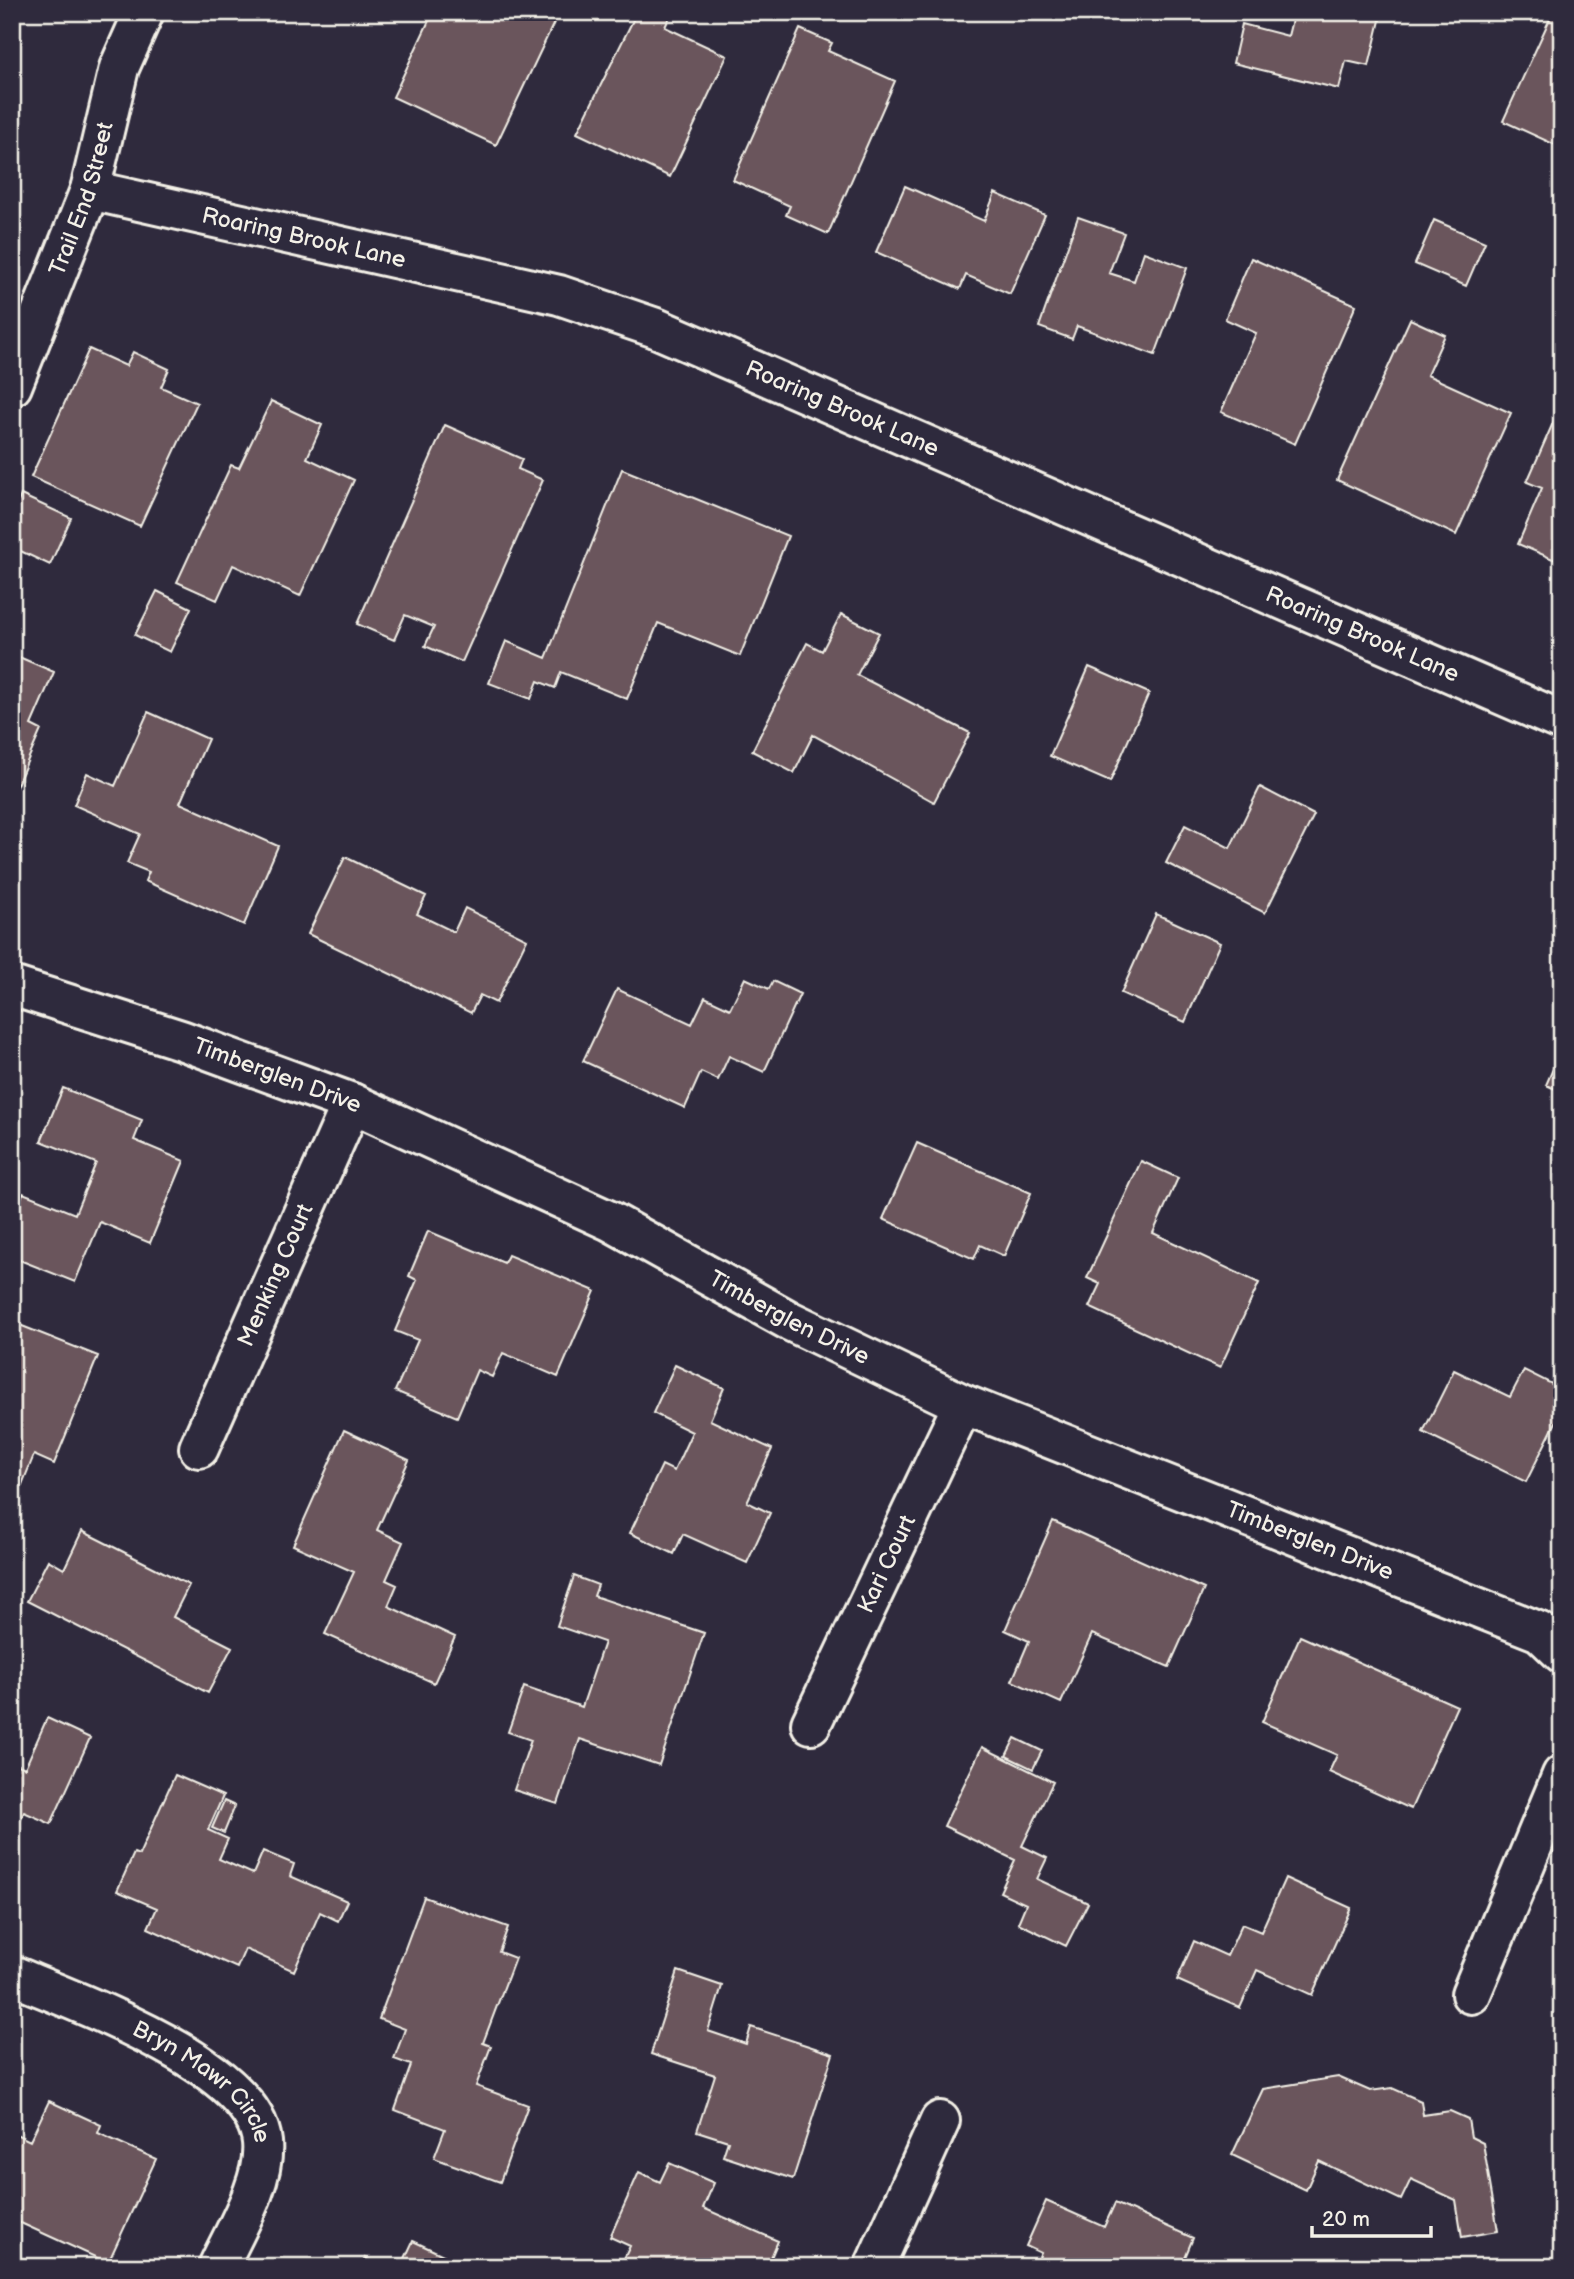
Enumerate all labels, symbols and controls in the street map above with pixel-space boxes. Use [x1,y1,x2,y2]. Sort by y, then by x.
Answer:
street label: Trail End Street [43,119,120,280]
street label: Roaring Brook Lane [199,201,408,274]
street label: Roaring Brook Lane [741,355,943,463]
street label: Roaring Brook Lane [1261,580,1463,689]
street label: Timberglen Drive [189,1032,366,1119]
street label: Menking Court [232,1199,319,1351]
street label: Timberglen Drive [704,1265,874,1371]
street label: Timberglen Drive [1222,1495,1397,1587]
street label: Kari Court [852,1511,922,1618]
street label: Bryn Mawr Circle [128,2015,276,2145]
scale bar [1312,2195,1430,2239]
text: 20 m [1322,2207,1370,2232]

